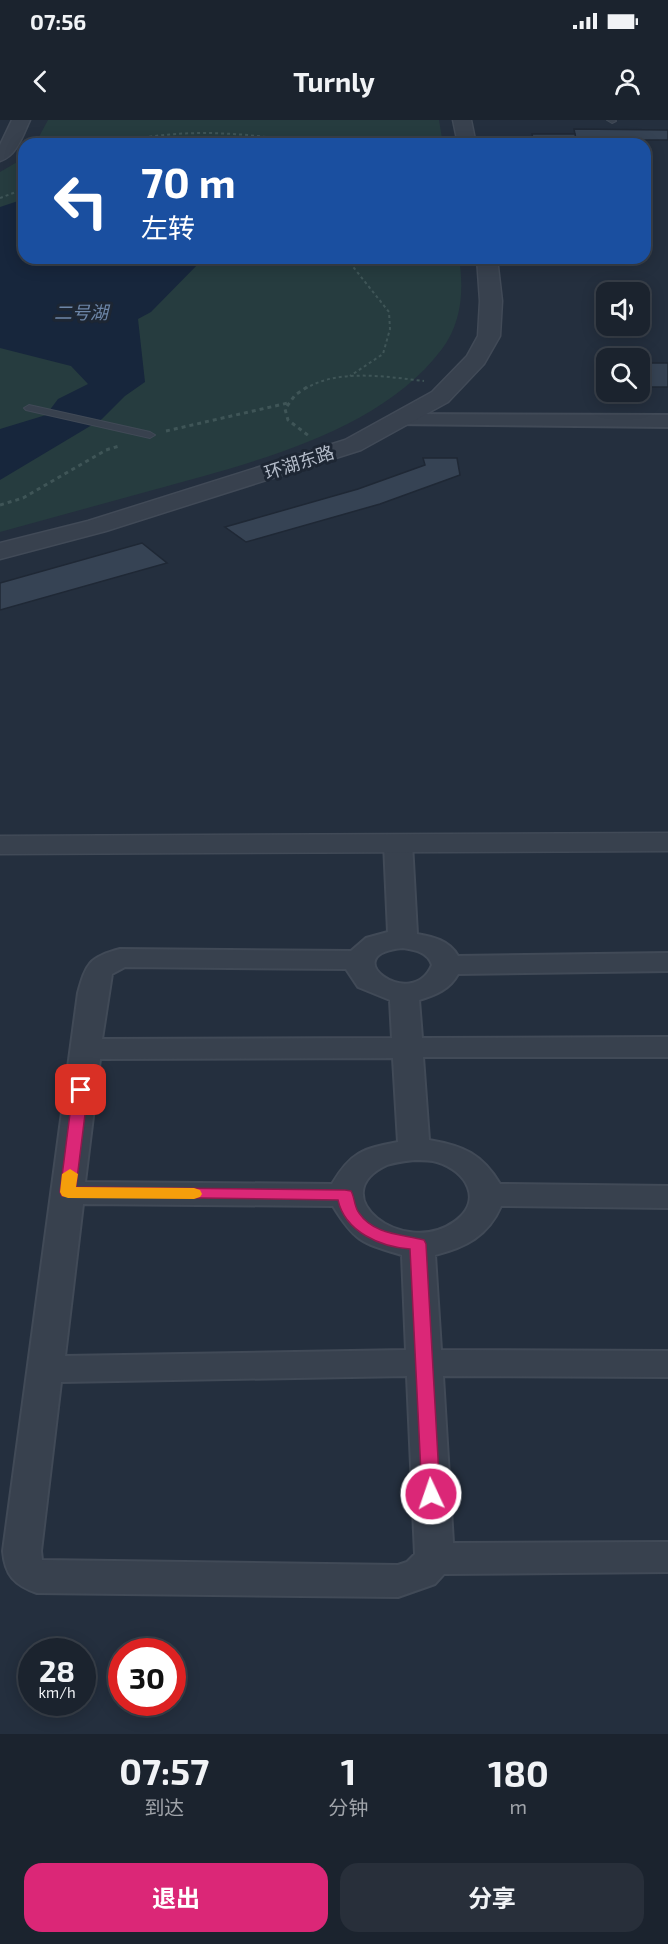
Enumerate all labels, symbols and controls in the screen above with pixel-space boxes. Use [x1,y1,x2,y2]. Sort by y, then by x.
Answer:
text: 07:56 [30,8,86,34]
icon: back [24,65,57,98]
text: Turnly [293,65,375,97]
icon: person [611,65,644,98]
text: 70 m [141,156,236,206]
icon: left [42,162,120,240]
text: 左转 [141,211,195,243]
map controls [596,282,650,402]
button: sound [596,282,650,336]
water label: 二号湖 [54,301,111,323]
button: search [596,348,650,402]
street label: 环湖东路 [261,440,337,484]
pin [55,1064,106,1115]
icon: arrive [64,1073,97,1106]
position arrow [399,1462,463,1526]
speed limit sign: 30 [108,1638,186,1716]
text: 28 [39,1652,75,1688]
text: km/h [38,1683,76,1701]
text: 07:57 [119,1749,209,1792]
text: 1 [341,1749,356,1792]
text: 180 [488,1751,549,1794]
text: m [510,1794,527,1818]
text: 到达 [144,1795,184,1819]
text: 分钟 [329,1795,369,1819]
button: 退出 [24,1863,328,1932]
button: 分享 [340,1863,644,1932]

